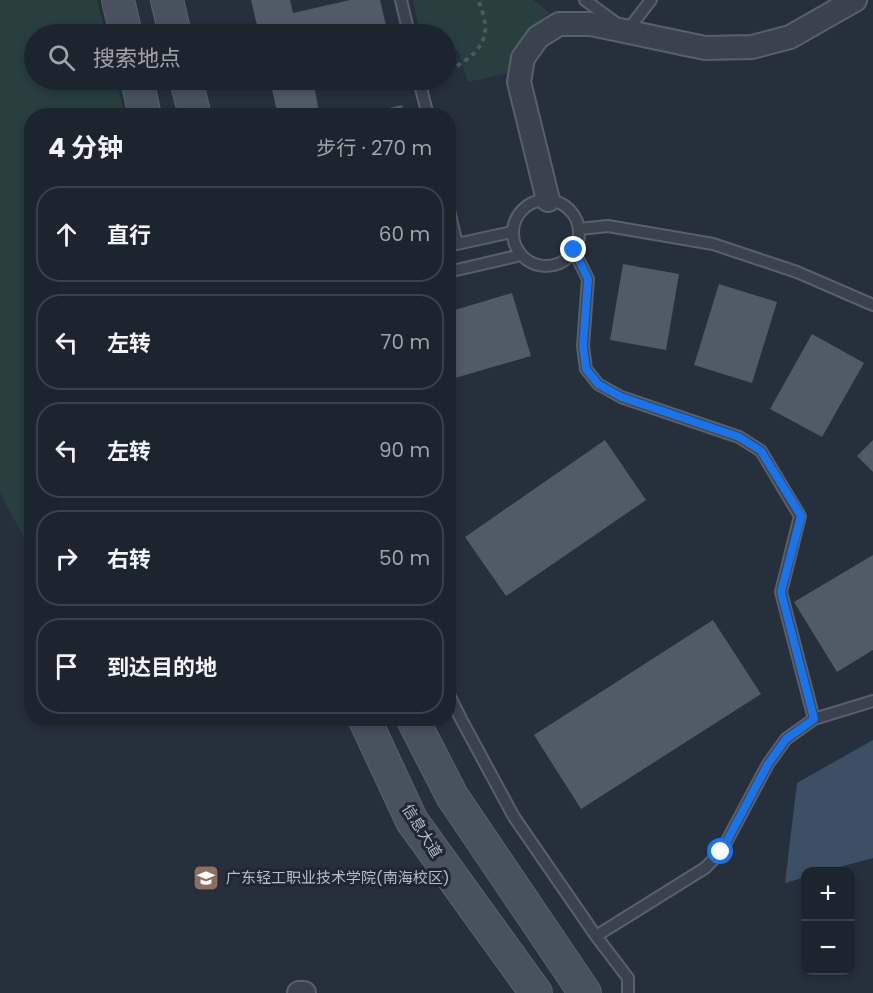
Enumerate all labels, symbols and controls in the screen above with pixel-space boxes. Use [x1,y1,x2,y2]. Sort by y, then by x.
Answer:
search box [24,24,456,90]
icon: search [45,41,78,74]
text: 搜索地点 [93,43,181,74]
text: 4 分钟 [48,130,123,166]
text: 步行 · 270 m [316,134,432,162]
icon: ahead [50,218,83,251]
text: 直行 [107,220,151,251]
text: 60 m [379,220,430,248]
route end [560,236,586,262]
icon: left [50,326,83,359]
text: 左转 [107,328,151,359]
text: 70 m [381,328,430,356]
icon: left [50,434,83,467]
text: 左转 [107,436,151,467]
text: 90 m [379,436,430,464]
icon: right [50,542,83,575]
text: 右转 [107,544,151,575]
text: 50 m [379,544,430,572]
icon: arrive [50,650,83,683]
text: 到达目的地 [107,652,217,683]
street label: 信息大道 [398,800,447,862]
route start [707,838,733,864]
school or university icon: 广东轻工职业技术学院(南海校区) [191,863,221,893]
place label: 广东轻工职业技术学院(南海校区) [226,867,450,888]
map controls [801,867,855,975]
button: + [801,867,855,921]
button: − [801,921,855,975]

